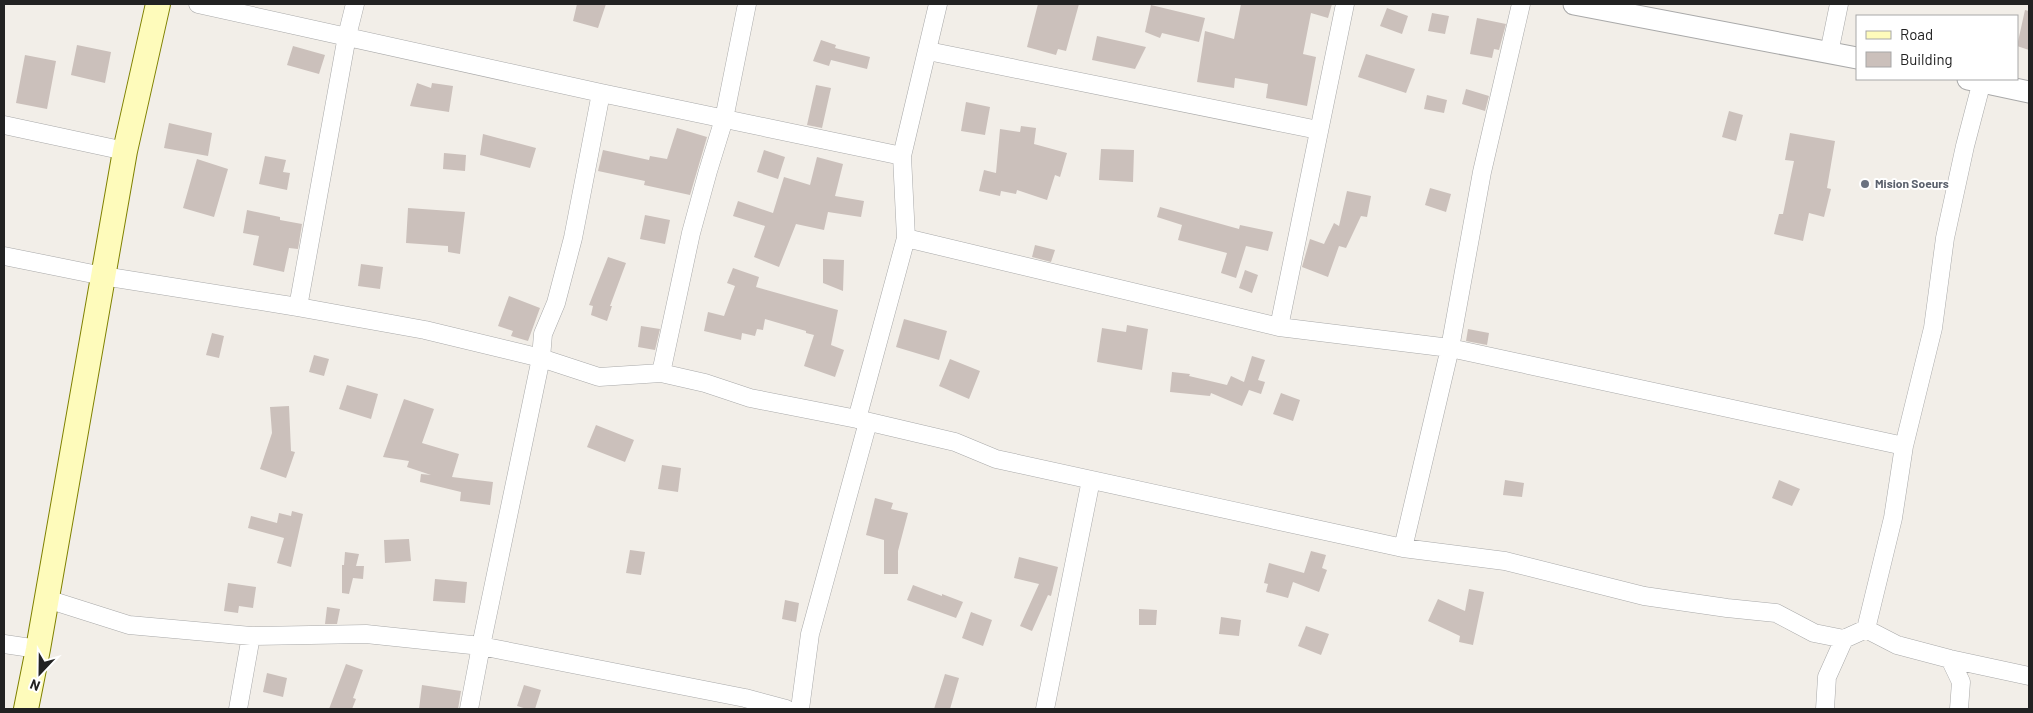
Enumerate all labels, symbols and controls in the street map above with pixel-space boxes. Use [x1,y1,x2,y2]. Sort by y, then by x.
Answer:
legend [1856,15,2018,80]
text: Road [1900,25,1933,43]
text: Building [1900,50,1953,68]
place label: Mision Soeurs [1875,176,1949,190]
marker: Mision Soeurs [1859,178,1871,190]
north arrow [15,648,65,698]
text: N [27,676,42,695]

